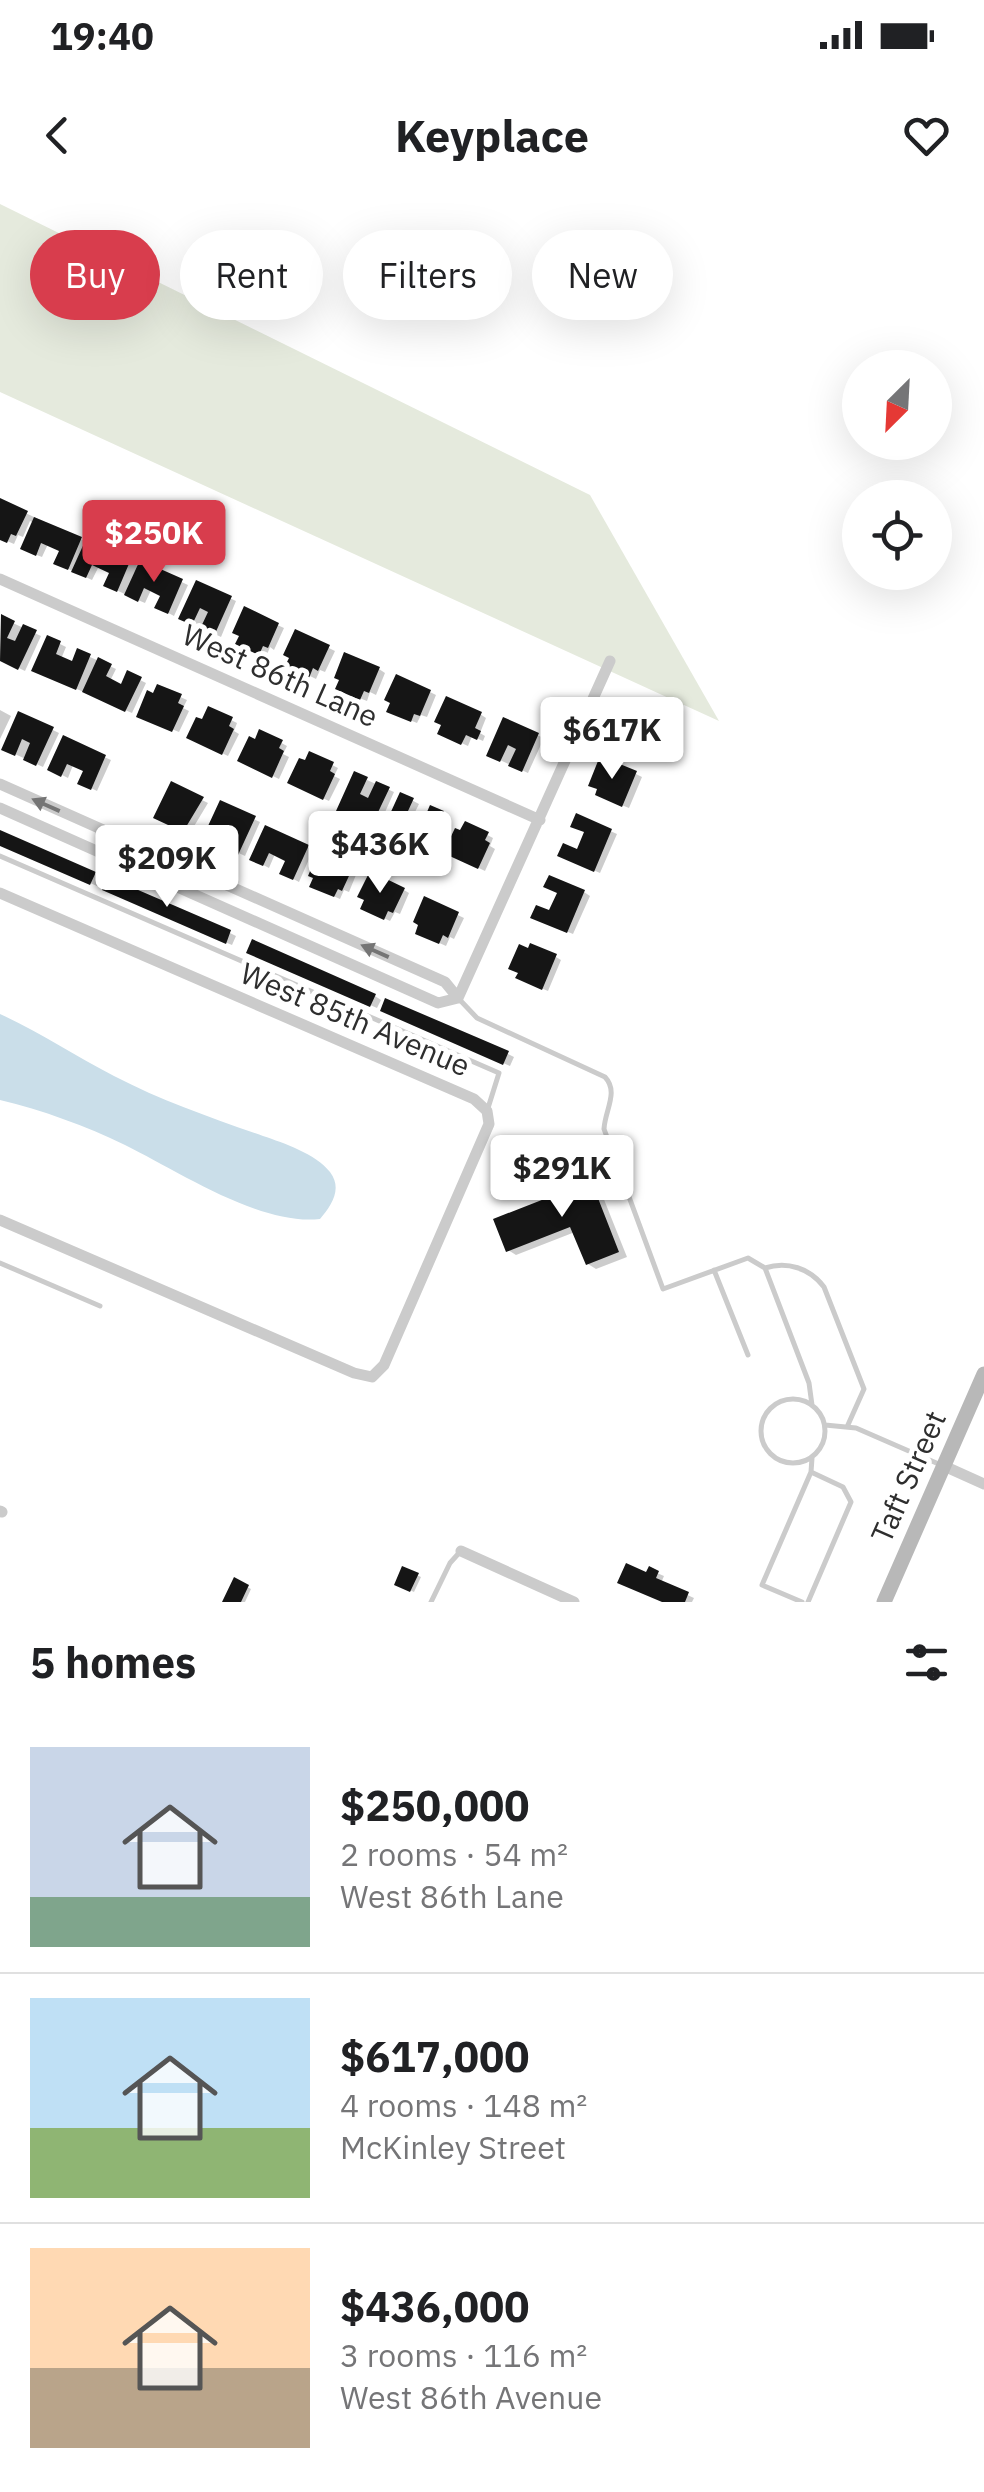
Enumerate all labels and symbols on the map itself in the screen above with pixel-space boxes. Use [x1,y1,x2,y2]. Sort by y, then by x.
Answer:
north arrow [842,350,952,460]
pin: $250K [84,500,224,585]
street label: West 86th Lane [177,614,384,735]
pin: $617K [542,697,682,782]
one-way arrow [31,797,61,813]
pin: $436K [310,811,450,896]
pin: $209K [97,825,237,910]
one-way arrow [360,943,390,959]
street label: West 85th Avenue [235,953,476,1085]
pin: $291K [492,1135,632,1220]
street label: Taft Street [861,1404,954,1549]

